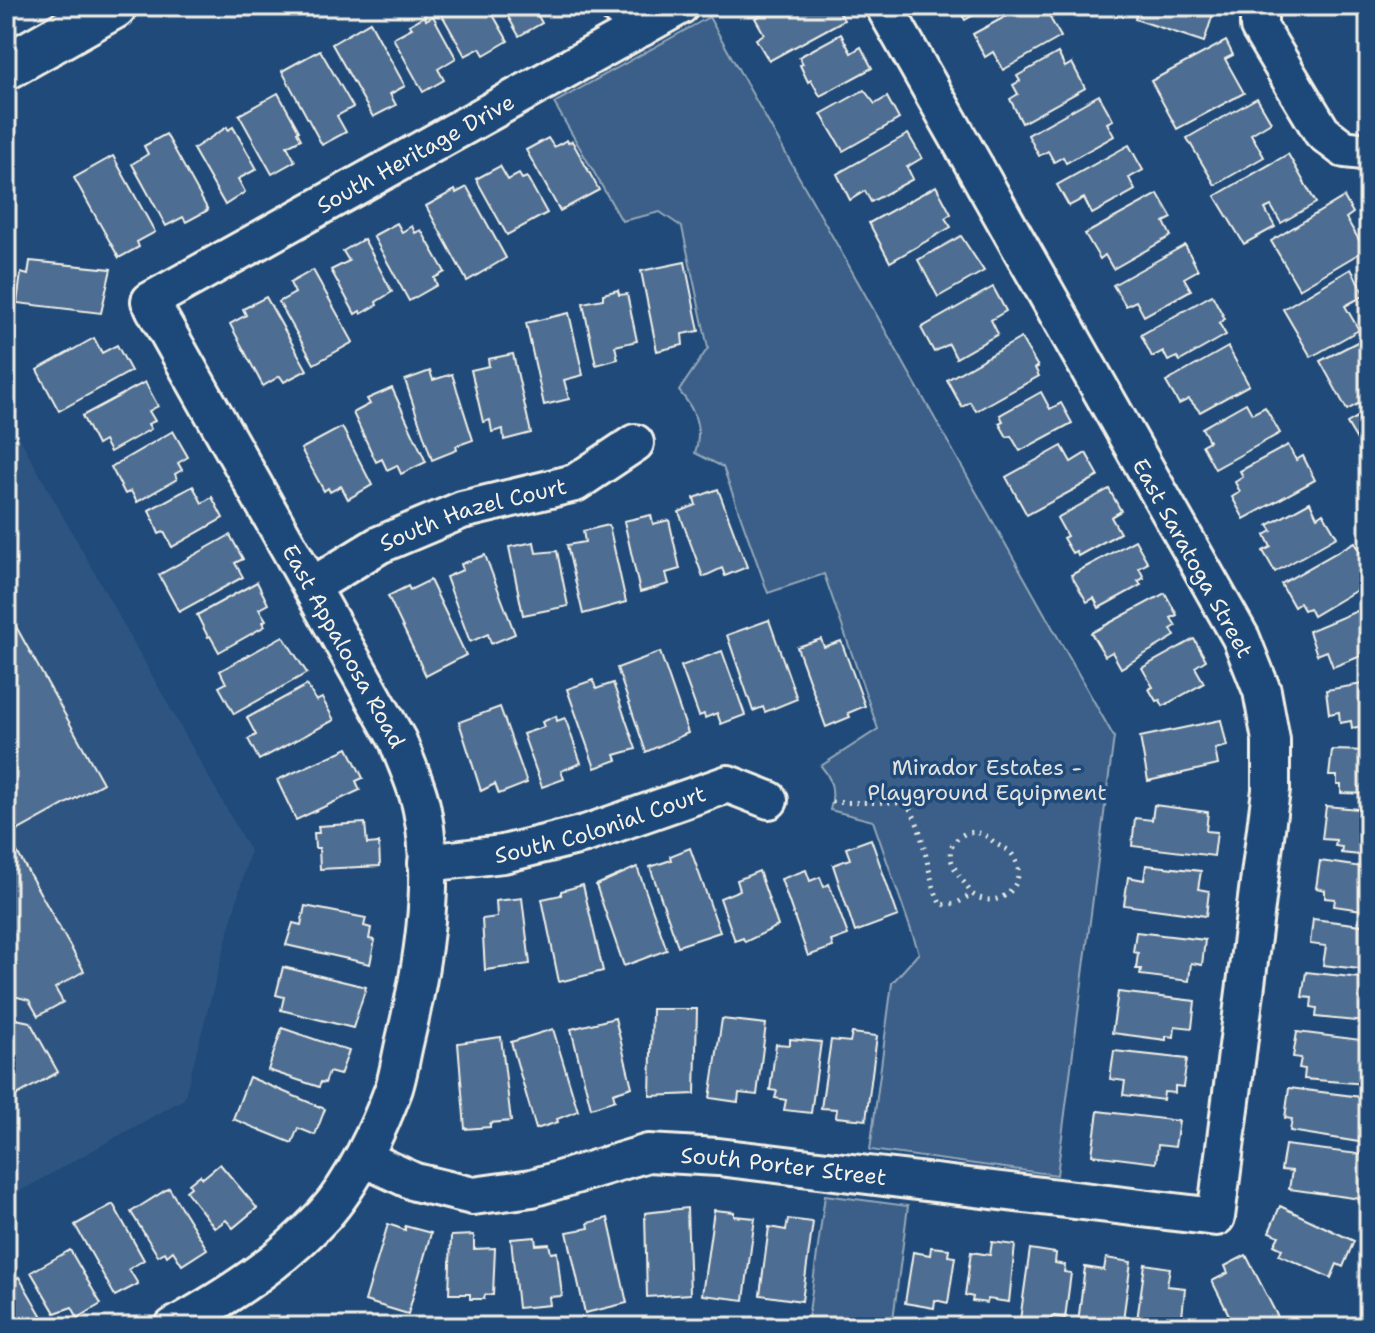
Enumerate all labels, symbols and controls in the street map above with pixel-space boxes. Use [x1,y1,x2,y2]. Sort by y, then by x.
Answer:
street label: South Heritage Drive [312,87,519,220]
street label: East Saratoga Street [1126,453,1259,663]
street label: South Hazel Court [375,472,570,558]
street label: East Appaloosa Road [275,539,412,753]
park label: Mirador Estates - Playground Equipment [867,753,1107,807]
street label: South Colonial Court [493,779,710,870]
street label: South Porter Street [680,1141,888,1192]

